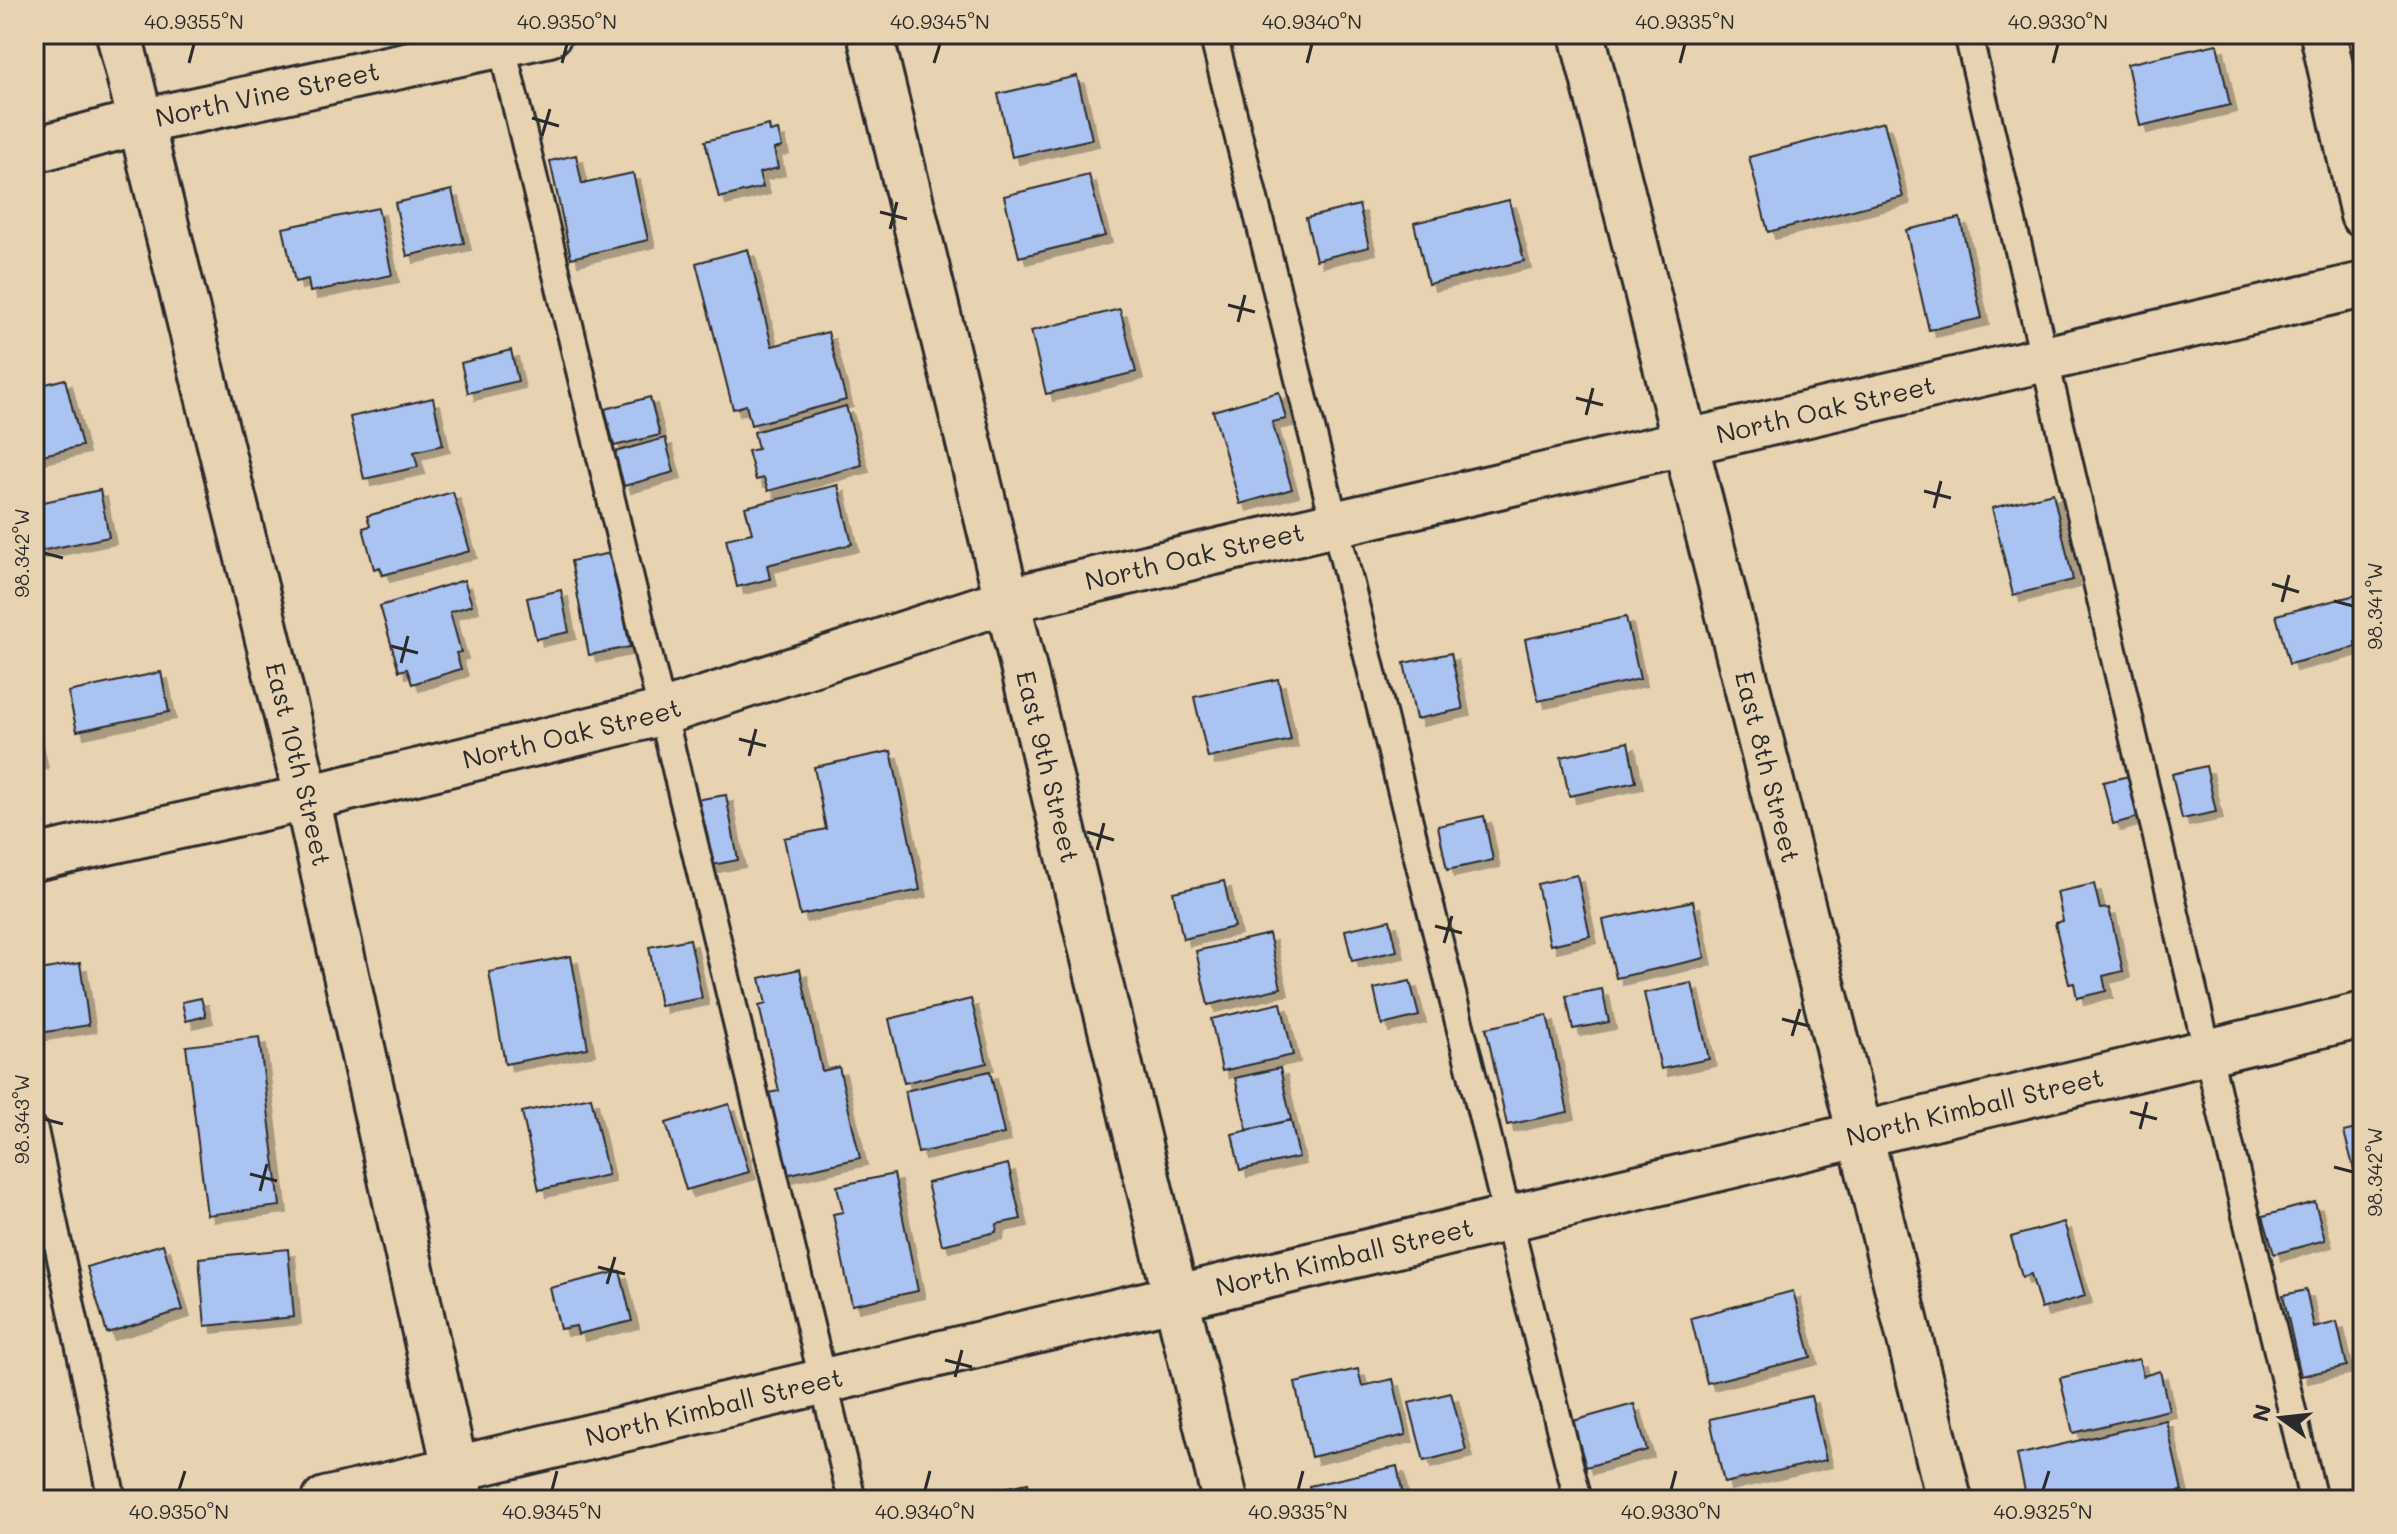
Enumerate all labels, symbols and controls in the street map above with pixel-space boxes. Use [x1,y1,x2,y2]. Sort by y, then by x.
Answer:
text: 40.9355°N [144,8,244,34]
text: 40.9350°N [517,8,617,34]
text: 40.9345°N [890,8,990,34]
text: 40.9340°N [1262,8,1362,34]
text: 40.9335°N [1635,8,1735,34]
text: 40.9330°N [2008,8,2108,34]
street label: North Vine Street [152,53,383,134]
street label: North Oak Street [1713,367,1938,451]
text: 98.342°W [8,508,34,598]
street label: North Oak Street [1081,514,1307,598]
text: 98.341°W [2361,562,2387,650]
street label: East 10th Street [258,659,340,869]
street label: East 9th Street [1009,667,1088,866]
street label: East 8th Street [1728,667,1809,866]
street label: North Oak Street [459,690,685,776]
street label: North Kimball Street [1843,1059,2107,1153]
text: 98.343°W [8,1074,34,1164]
text: 98.342°W [2361,1127,2387,1217]
street label: North Kimball Street [1212,1209,1476,1303]
street label: North Kimball Street [582,1359,846,1453]
north arrow [2241,1378,2321,1458]
text: N [2245,1401,2277,1425]
text: 40.9350°N [129,1498,229,1524]
text: 40.9345°N [502,1498,602,1524]
text: 40.9340°N [875,1498,975,1524]
text: 40.9335°N [1248,1498,1348,1524]
text: 40.9330°N [1621,1498,1721,1524]
text: 40.9325°N [1994,1498,2092,1524]

